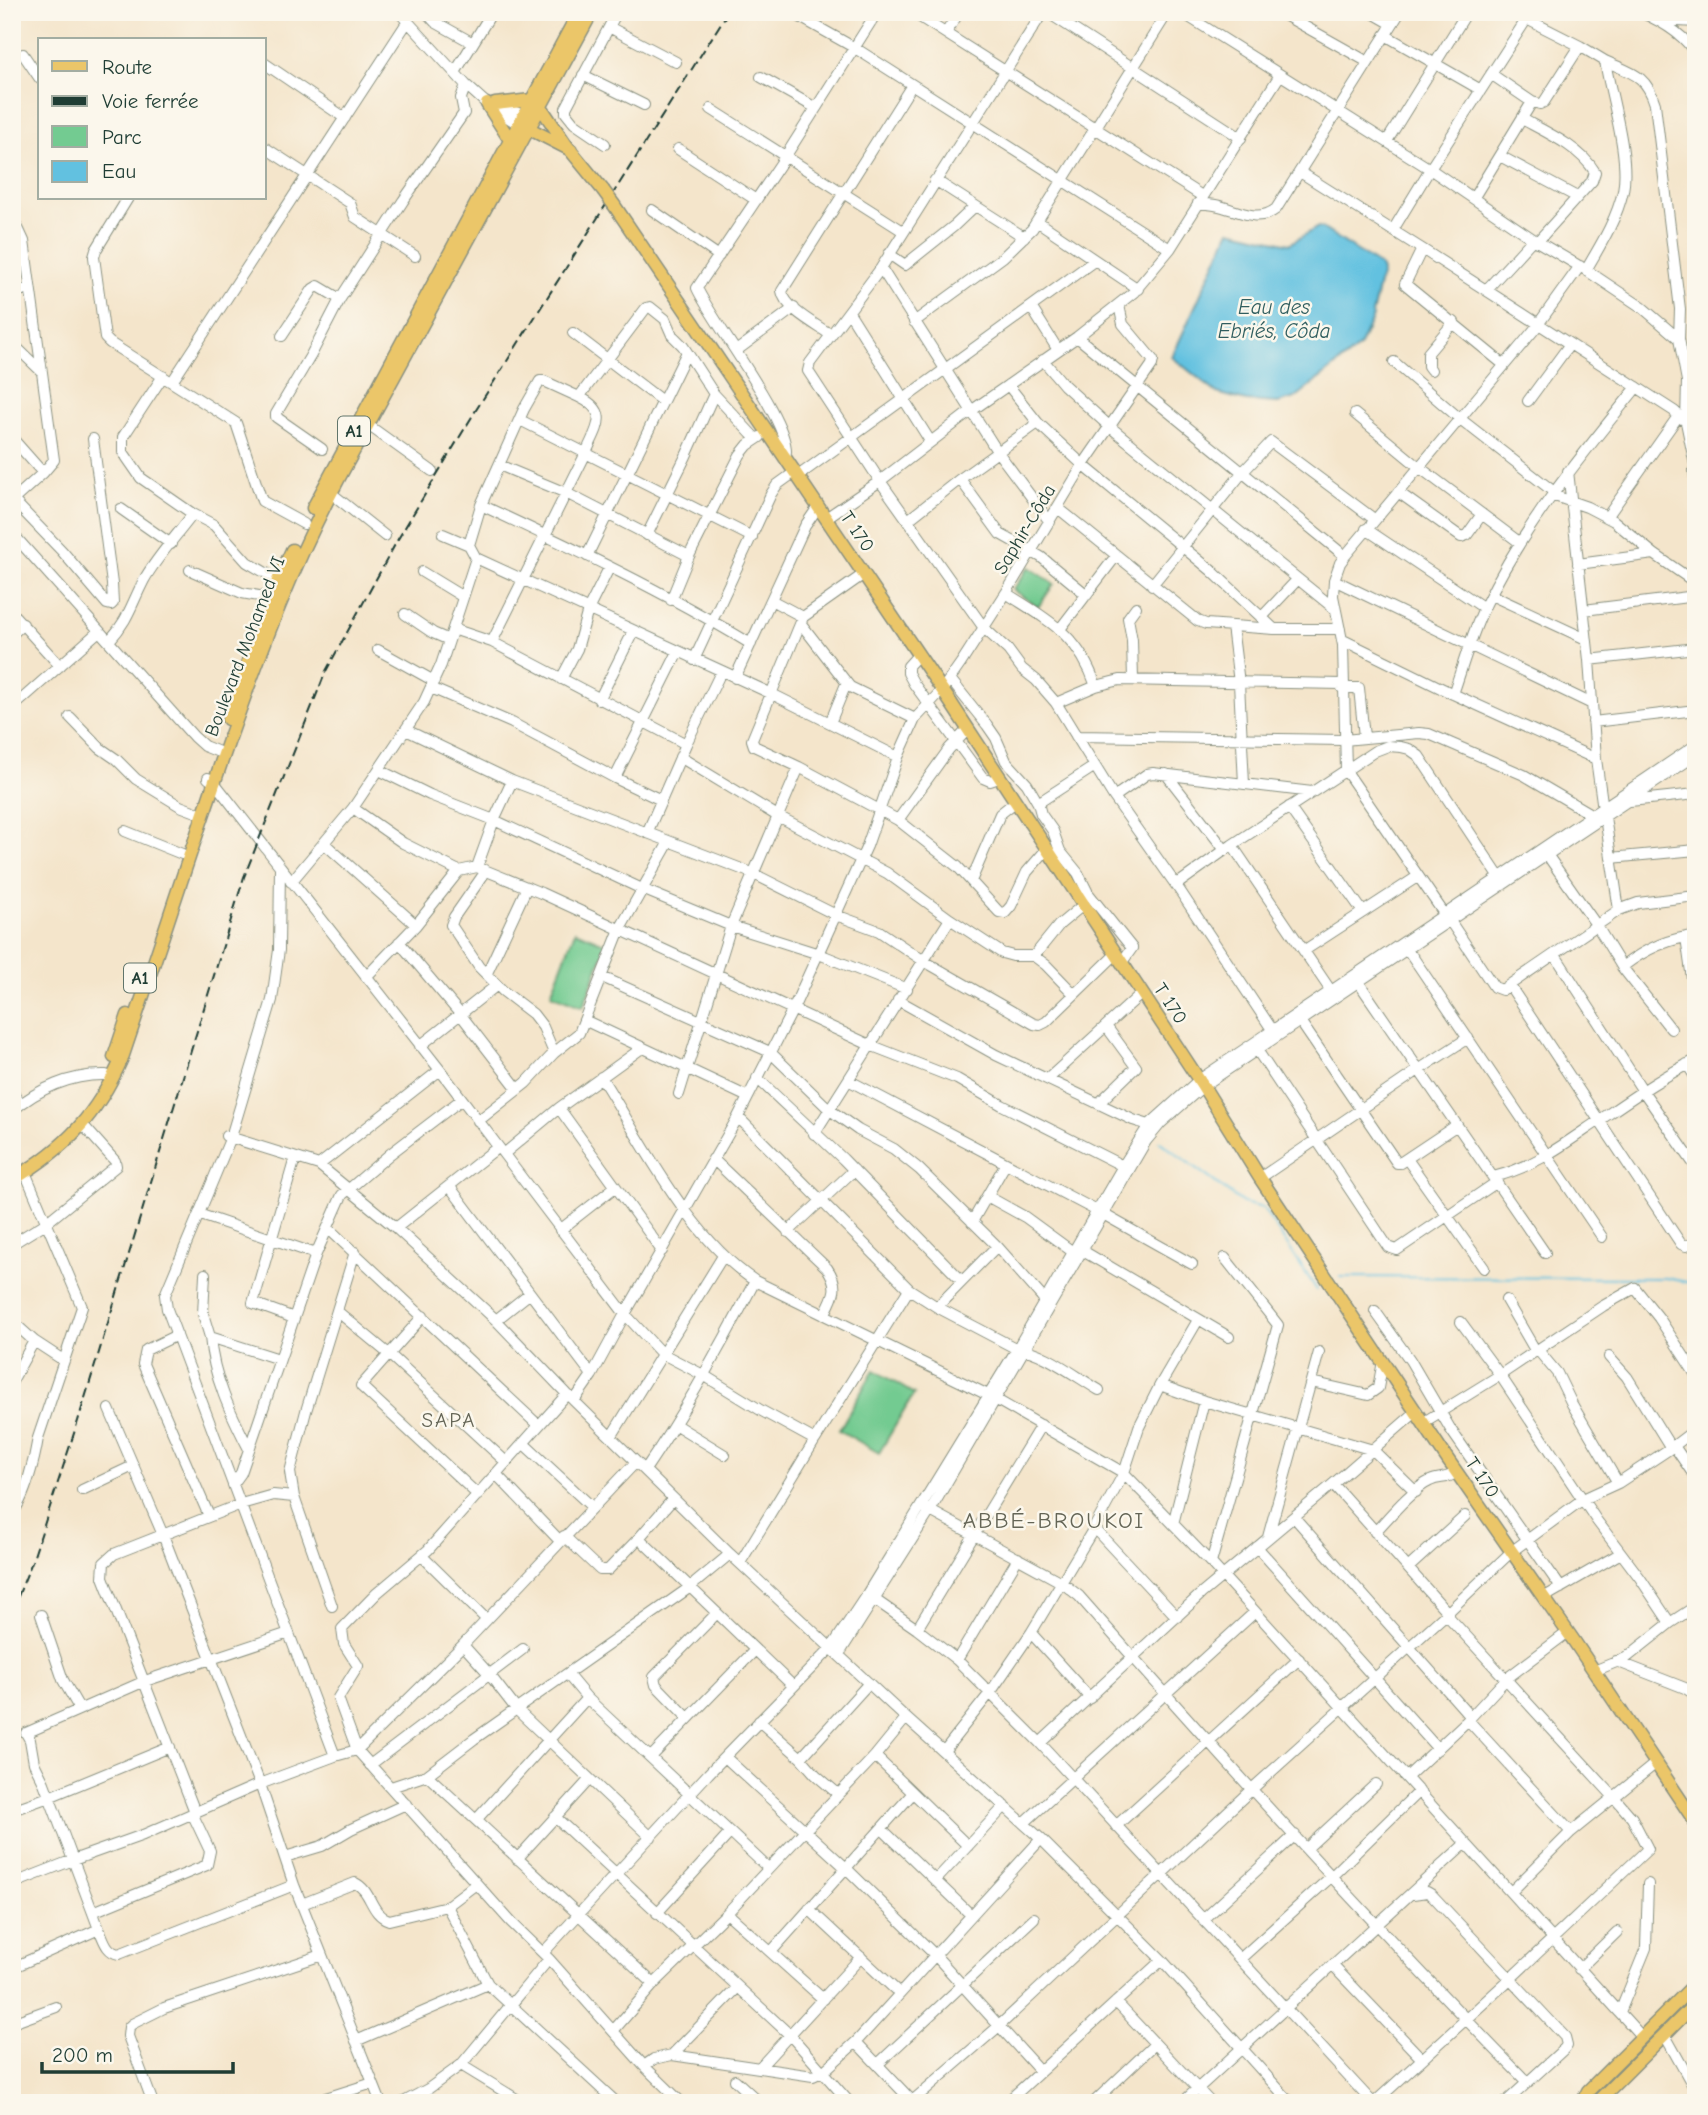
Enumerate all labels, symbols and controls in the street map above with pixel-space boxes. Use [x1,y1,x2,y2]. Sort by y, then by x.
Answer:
legend [38,38,266,200]
text: Route [102,55,152,79]
text: Voie ferrée [102,89,199,113]
text: Parc [102,125,142,149]
text: Eau [102,159,136,183]
water label: Eau des Ebriés, Côda [1218,295,1331,343]
road number: A1 [338,416,370,446]
street label: Saphir-Côda [989,481,1060,578]
street label: T 170 [836,507,879,556]
street label: Boulevard Mohamed VI [200,553,289,740]
road number: A1 [124,964,156,993]
street label: T 170 [1149,979,1191,1028]
district label: SAPA [422,1408,476,1432]
street label: T 170 [1461,1453,1504,1502]
district label: ABBÉ-BROUKOI [963,1507,1145,1534]
scale bar [42,2031,233,2075]
text: 200 m [52,2043,113,2067]

